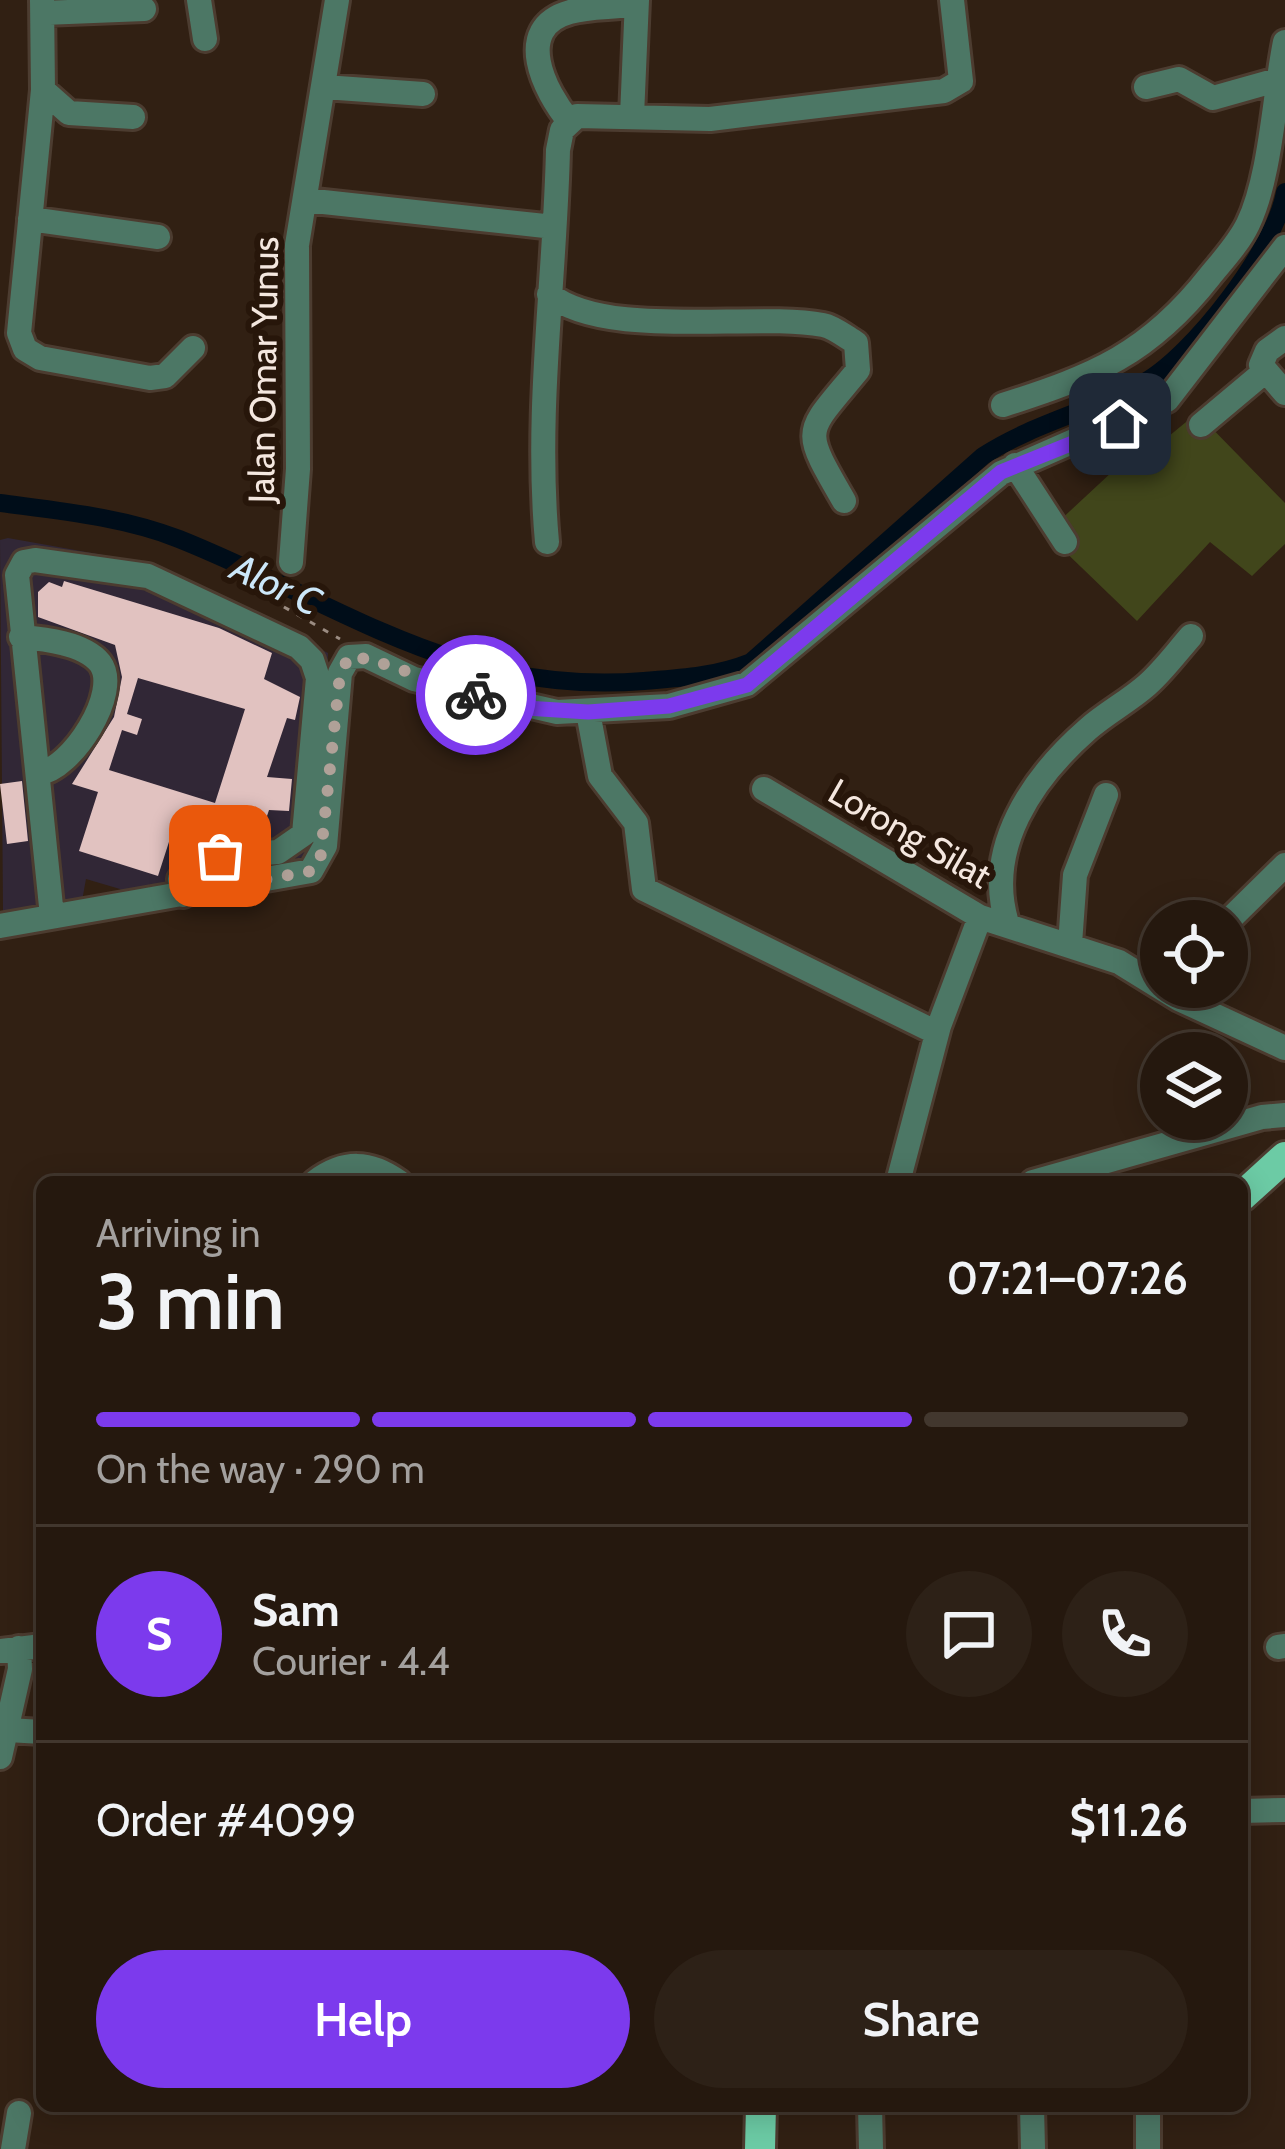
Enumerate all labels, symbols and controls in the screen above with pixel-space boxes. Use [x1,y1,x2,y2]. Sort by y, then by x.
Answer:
street label: Jalan Omar Yunus [239,236,287,505]
pin [1069,373,1171,475]
icon: home [1087,391,1153,457]
water label: Alor C [222,542,330,626]
courier [416,635,536,755]
icon: bike [443,662,509,728]
street label: Lorong Silat [821,769,999,897]
pin [169,805,271,907]
icon: bag [187,823,253,889]
map controls [1140,900,1248,1140]
button: locate [1140,900,1248,1008]
button: layers [1140,1032,1248,1140]
text: Arriving in [96,1209,260,1257]
text: 07:21–07:26 [946,1251,1188,1305]
text: 3 min [96,1254,285,1349]
text: On the way · 290 m [96,1445,425,1493]
button: chat [906,1571,1032,1697]
button: phone [1062,1571,1188,1697]
text: Sam [252,1583,340,1637]
text: S [146,1607,172,1661]
text: Courier · 4.4 [252,1637,450,1685]
text: Order #4099 [96,1793,357,1847]
text: $11.26 [1070,1793,1188,1847]
button: Help [96,1950,630,2088]
button: Share [654,1950,1188,2088]

